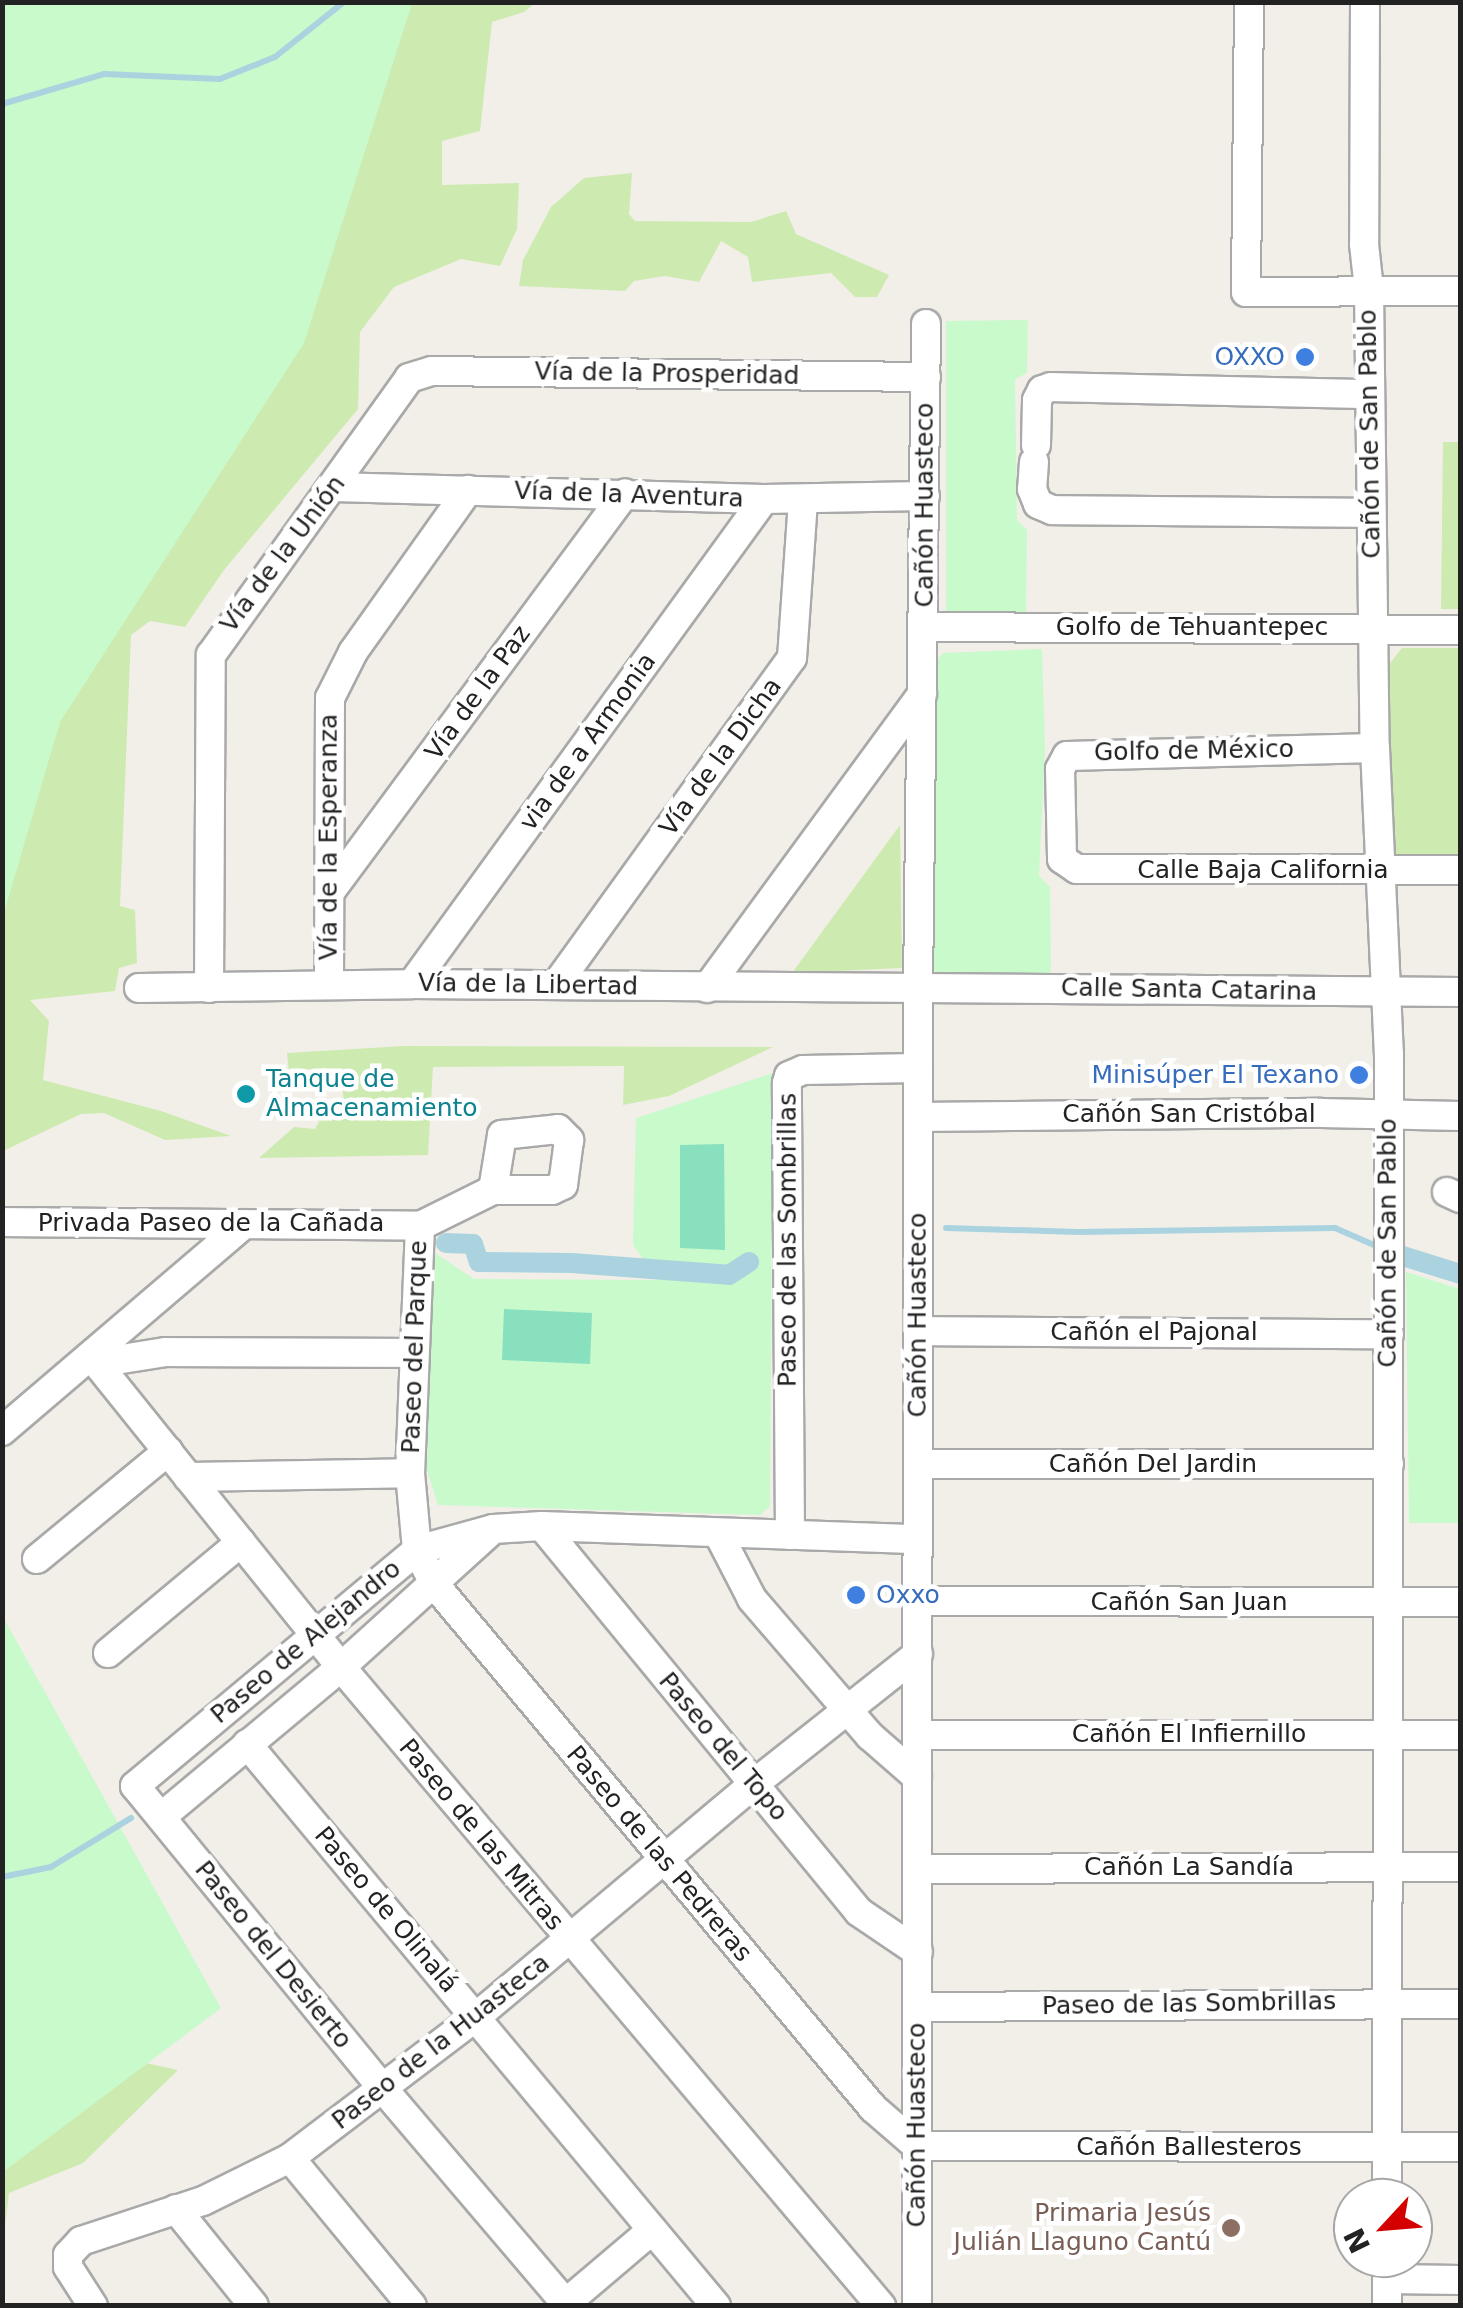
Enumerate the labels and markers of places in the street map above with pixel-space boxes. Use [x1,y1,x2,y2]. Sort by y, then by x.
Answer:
place label: OXXO [1215,342,1285,372]
marker: OXXO [1294,346,1316,368]
place label: Minisúper El Texano [1091,1060,1339,1090]
marker: Minisúper El Texano [1348,1064,1370,1086]
place label: Tanque de Almacenamiento [266,1065,478,1124]
marker: Tanque de Almacenamiento [235,1083,257,1105]
place label: Oxxo [876,1580,940,1610]
marker: Oxxo [845,1584,867,1606]
place label: Primaria Jesús Julián Llaguno Cantú [954,2199,1211,2258]
marker: Primaria Jesús Julián Llaguno Cantú [1220,2217,1242,2239]

